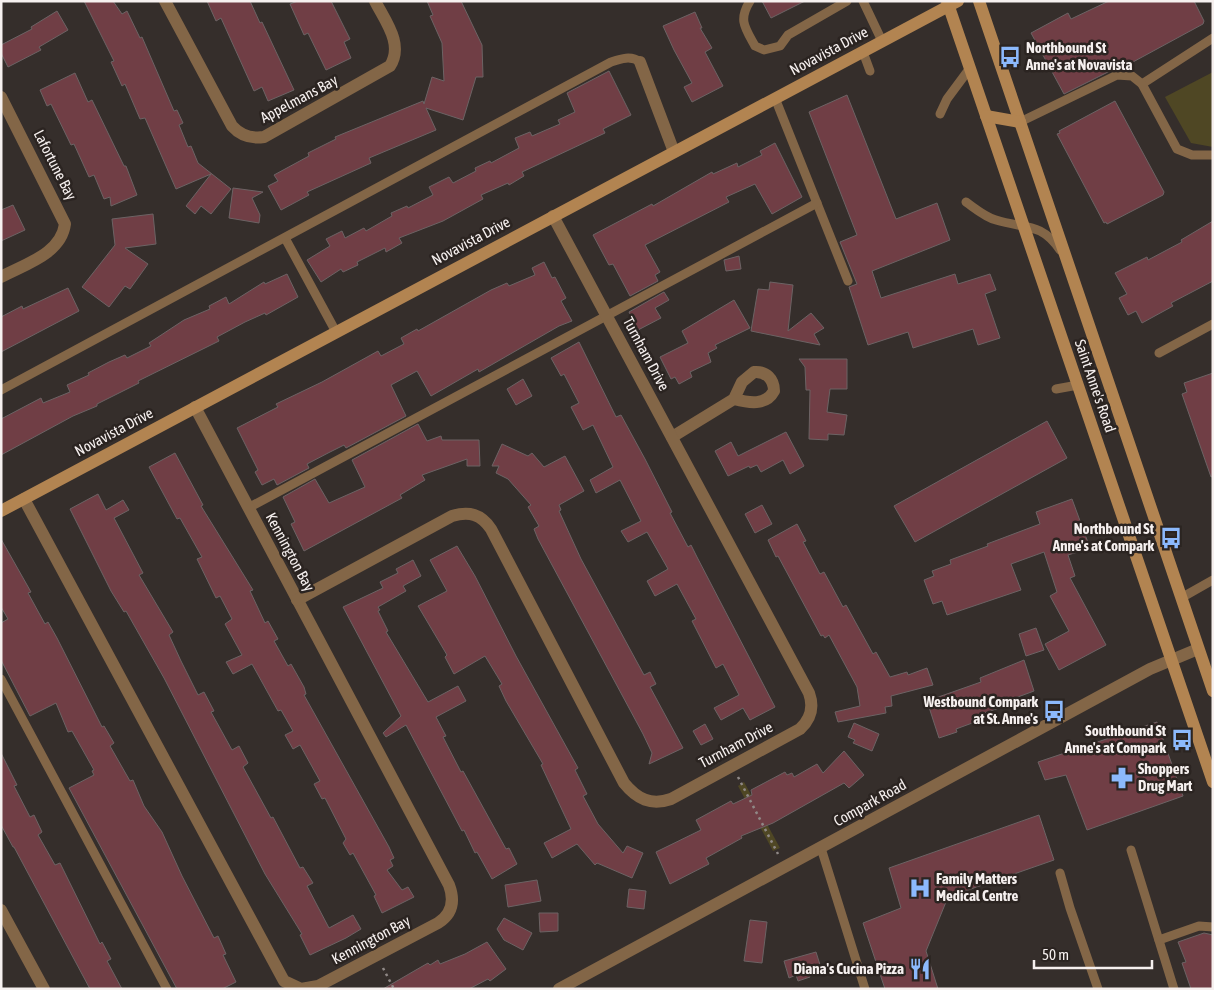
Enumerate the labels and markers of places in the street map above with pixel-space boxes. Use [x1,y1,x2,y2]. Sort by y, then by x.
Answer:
place label: Northbound St Anne's at Novavista [1025,39,1132,73]
bus stop icon: Northbound St Anne's at Novavista [997,44,1023,70]
place label: Northbound St Anne's at Compark [1052,520,1155,554]
bus stop icon: Northbound St Anne's at Compark [1158,525,1184,551]
place label: Westbound Compark at St. Anne's [923,693,1039,727]
bus stop icon: Westbound Compark at St. Anne's [1041,698,1067,724]
place label: Southbound St Anne's at Compark [1064,722,1167,756]
bus stop icon: Southbound St Anne's at Compark [1169,727,1195,753]
place label: Shoppers Drug Mart [1138,760,1193,794]
pharmacy icon: Shoppers Drug Mart [1109,765,1135,791]
place label: Family Matters Medical Centre [936,870,1018,904]
hospital icon: Family Matters Medical Centre [907,875,933,901]
restaurant icon: Diana's Cucina Pizza [907,956,933,982]
place label: Diana's Cucina Pizza [793,960,904,977]

